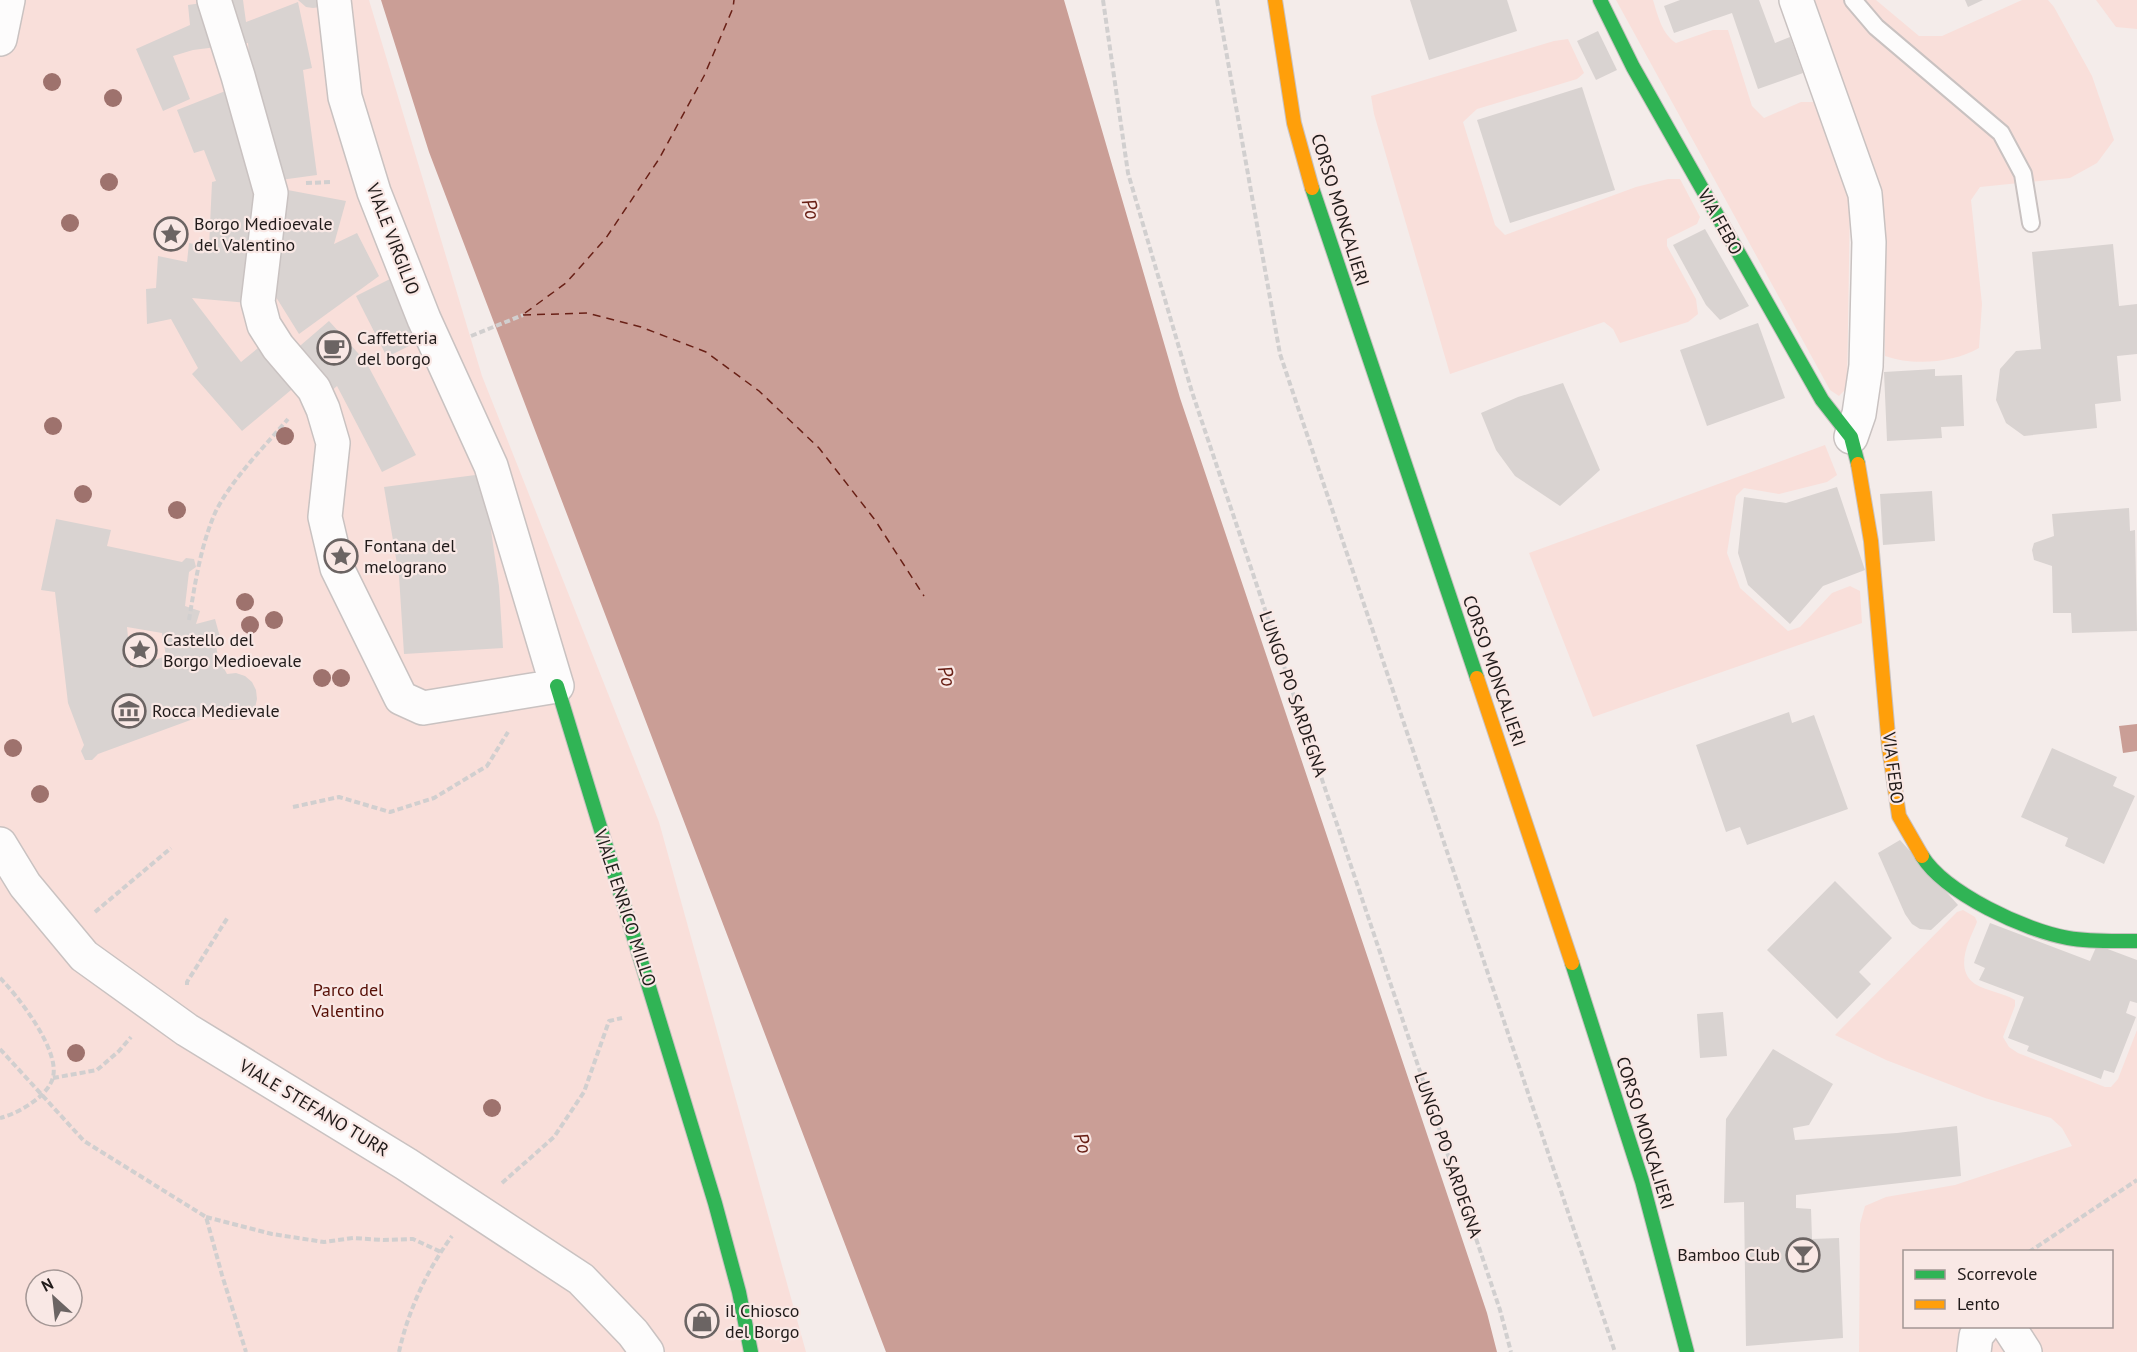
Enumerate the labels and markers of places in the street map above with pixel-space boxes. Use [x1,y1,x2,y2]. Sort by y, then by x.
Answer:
place label: Borgo Medioevale del Valentino [194,212,333,256]
place icon: Borgo Medioevale del Valentino [153,216,189,252]
place label: Caffetteria del borgo [357,326,437,370]
cafe icon: Caffetteria del borgo [316,330,352,366]
place label: Fontana del melograno [364,534,456,578]
place icon: Fontana del melograno [323,538,359,574]
place label: Castello del Borgo Medioevale [163,628,302,672]
place icon: Castello del Borgo Medioevale [122,632,158,668]
museum icon: Rocca Medievale [111,693,147,729]
place label: Rocca Medievale [152,699,280,722]
bar icon: Bamboo Club [1785,1237,1821,1273]
place label: Bamboo Club [1677,1243,1780,1266]
place label: il Chiosco del Borgo [725,1299,799,1343]
shop icon: il Chiosco del Borgo [684,1303,720,1339]

